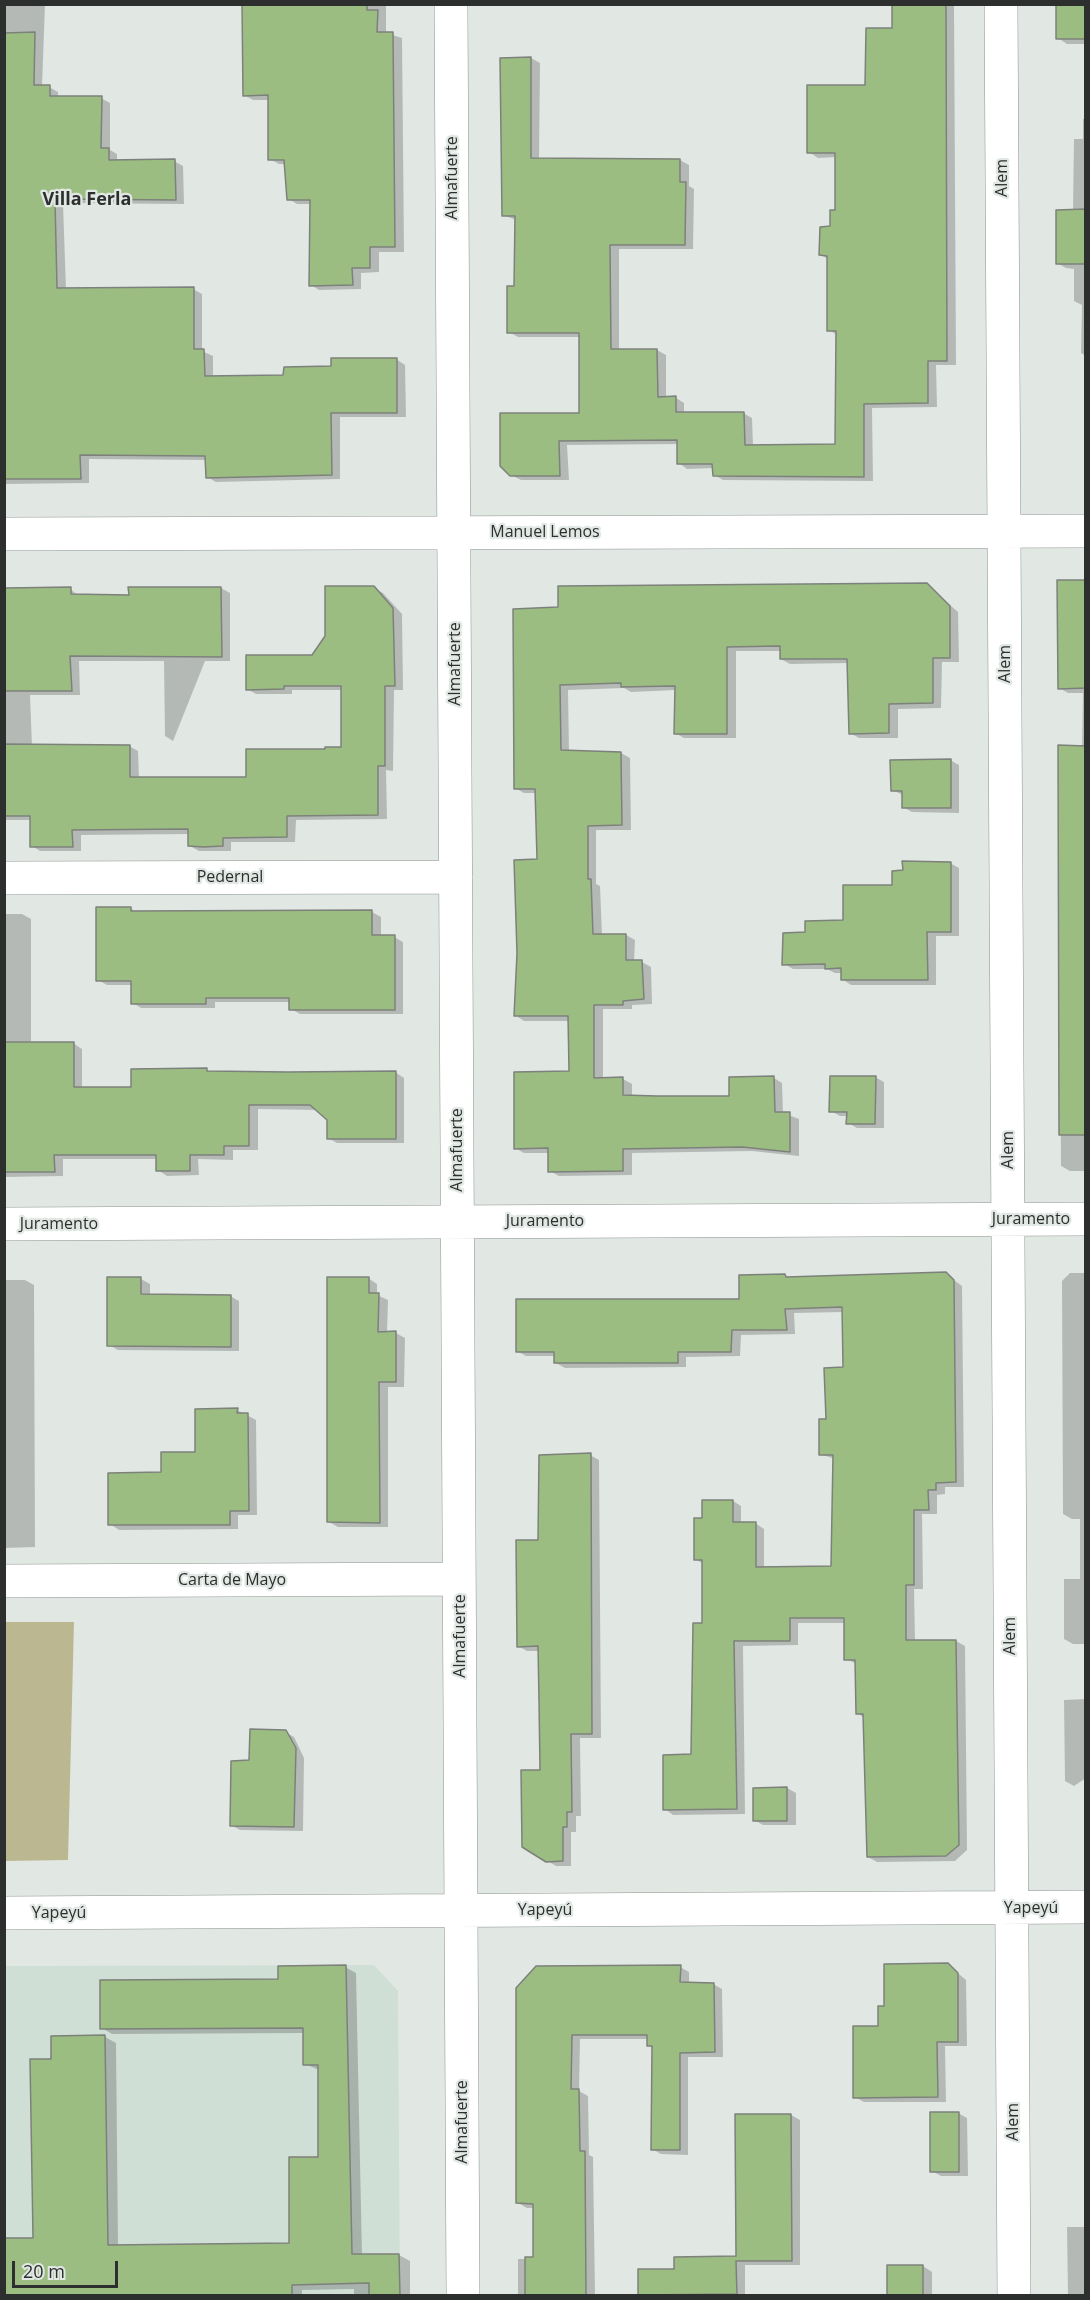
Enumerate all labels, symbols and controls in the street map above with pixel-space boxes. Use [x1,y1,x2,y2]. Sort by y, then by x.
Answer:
street label: Almafuerte [442,136,462,220]
street label: Alem [992,159,1012,197]
district label: Villa Ferla [43,189,131,211]
street label: Manuel Lemos [490,522,600,542]
street label: Almafuerte [445,622,465,706]
street label: Alem [995,645,1015,683]
street label: Pedernal [197,867,263,887]
street label: Almafuerte [447,1108,467,1192]
street label: Alem [998,1131,1018,1169]
street label: Juramento [992,1209,1070,1229]
street label: Juramento [506,1211,584,1231]
street label: Juramento [20,1214,98,1234]
street label: Carta de Mayo [178,1570,286,1590]
street label: Almafuerte [450,1594,470,1678]
street label: Alem [1000,1617,1020,1655]
street label: Yapeyú [1004,1898,1058,1918]
street label: Yapeyú [518,1900,572,1920]
street label: Yapeyú [32,1903,86,1923]
street label: Almafuerte [452,2080,472,2164]
street label: Alem [1003,2103,1023,2141]
scale bar [15,2249,122,2287]
text: 20 m [23,2259,65,2283]

